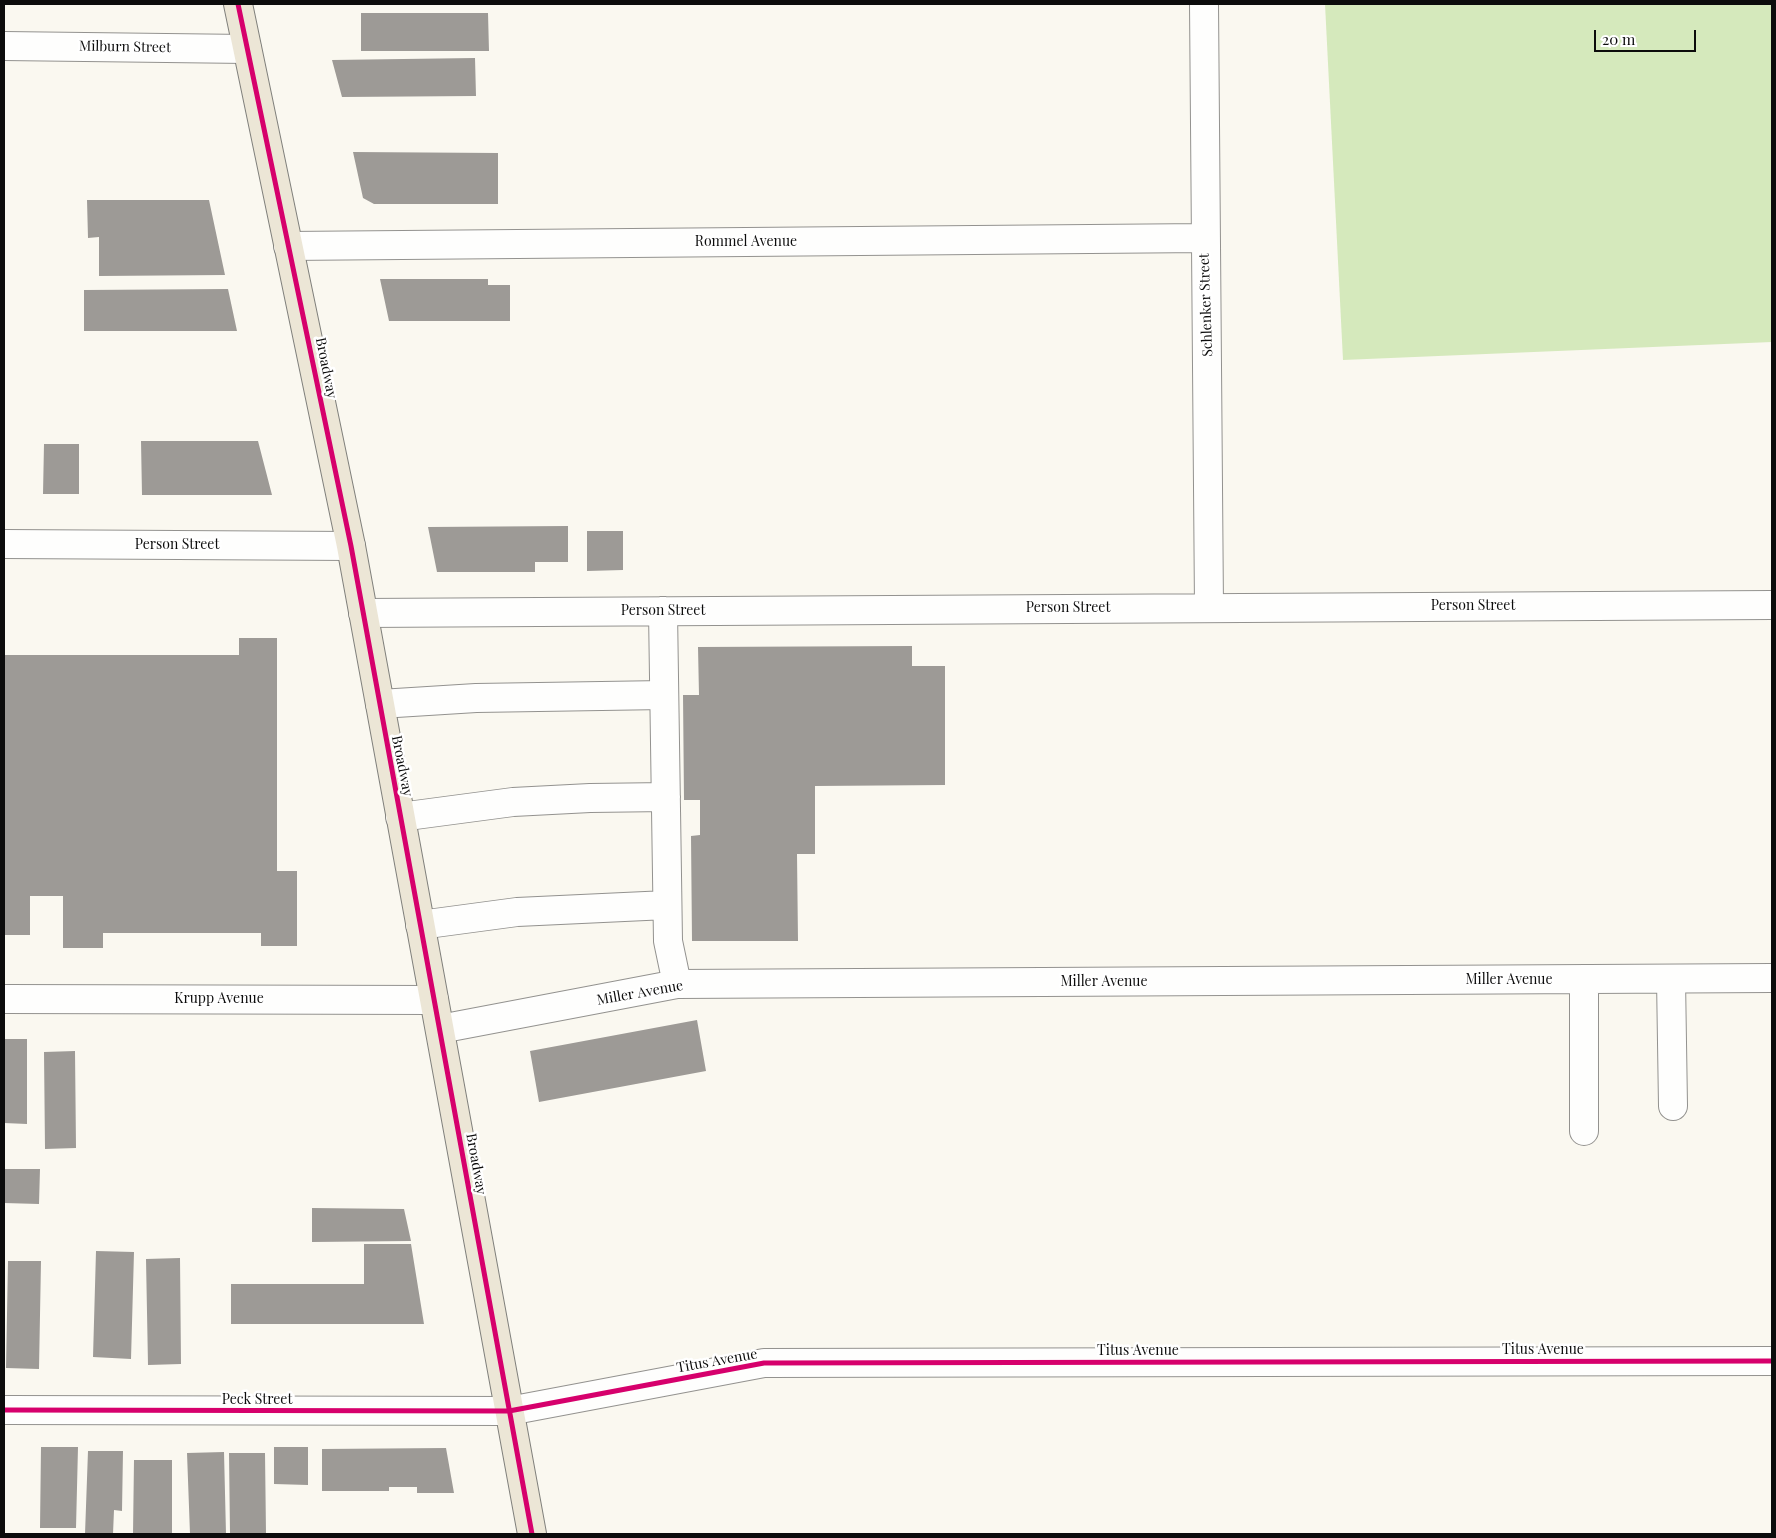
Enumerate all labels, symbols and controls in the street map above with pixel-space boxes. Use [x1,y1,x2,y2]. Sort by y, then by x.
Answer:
scale bar [1596,20,1698,52]
text: 20 m [1602,29,1635,49]
street label: Milburn Street [79,38,171,56]
street label: Rommel Avenue [695,234,797,250]
street label: Schlenker Street [1196,253,1216,357]
street label: Broadway [312,336,340,400]
street label: Person Street [135,537,219,553]
street label: Person Street [1431,598,1515,614]
street label: Person Street [1026,600,1110,616]
street label: Person Street [621,603,705,619]
street label: Broadway [388,734,416,798]
street label: Miller Avenue [1465,972,1553,988]
street label: Miller Avenue [1060,974,1148,990]
street label: Miller Avenue [596,977,684,1009]
street label: Krupp Avenue [174,991,264,1007]
street label: Broadway [462,1132,490,1196]
street label: Titus Avenue [1502,1342,1584,1358]
street label: Titus Avenue [1097,1343,1179,1359]
street label: Titus Avenue [675,1346,759,1376]
street label: Peck Street [222,1392,292,1408]

